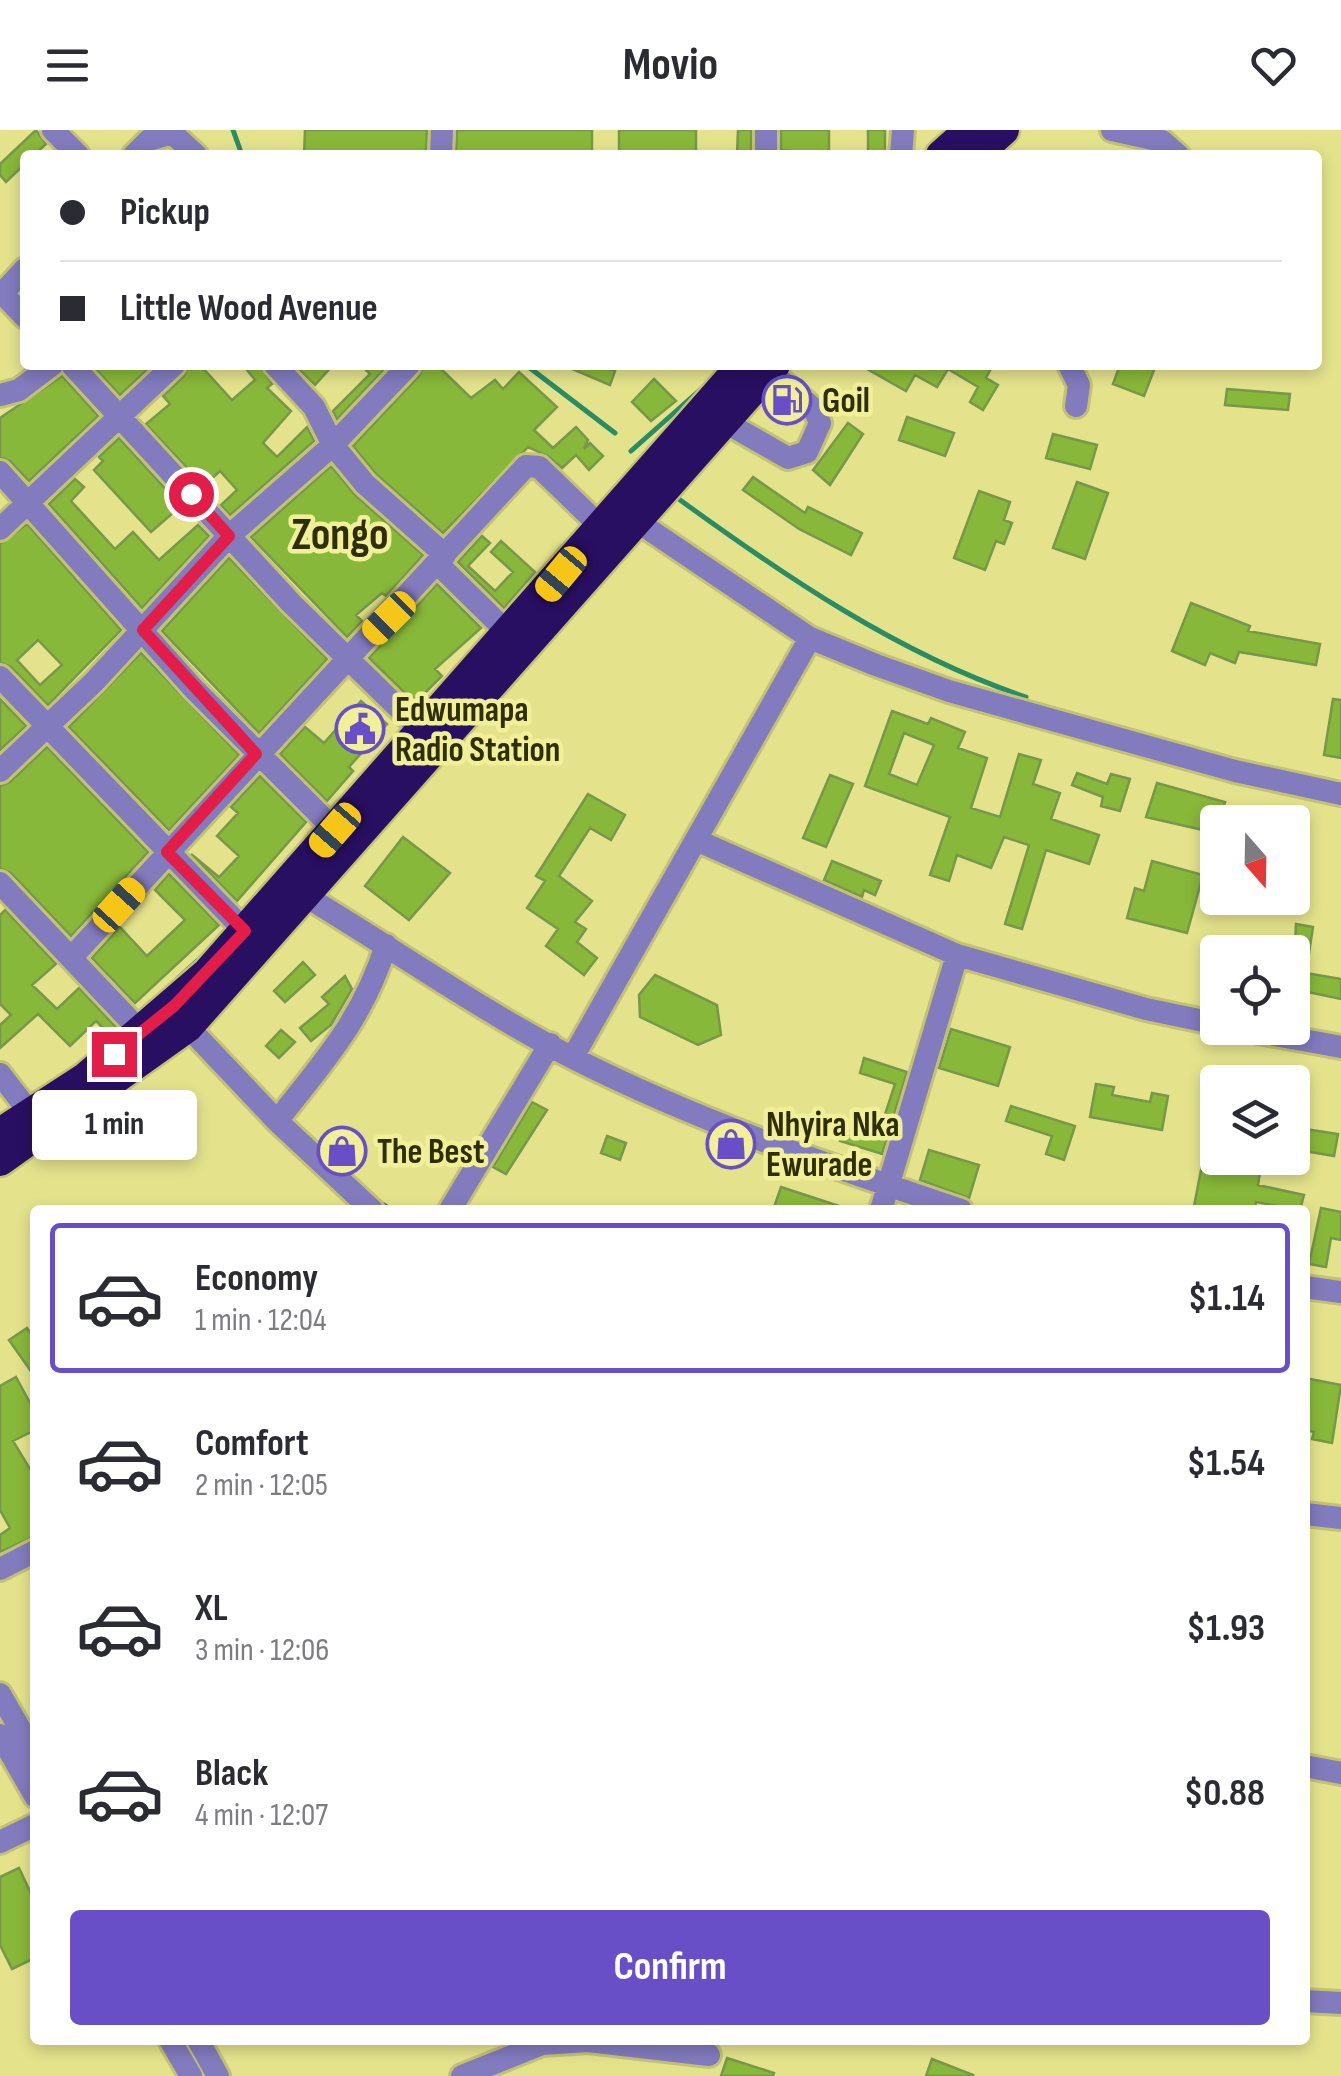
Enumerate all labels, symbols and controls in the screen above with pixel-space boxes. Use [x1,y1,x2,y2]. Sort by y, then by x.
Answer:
icon: menu [40,38,95,93]
text: Movio [623,38,718,93]
icon: heart [1246,38,1301,93]
text: Pickup [120,190,210,235]
text: Little Wood Avenue [120,286,378,331]
fuel station icon: Goil [761,374,813,426]
place label: Goil [822,380,870,423]
route start [169,472,214,517]
district label: Zongo [291,508,389,563]
car [530,541,592,607]
car [357,586,421,650]
place label: Edwumapa Radio Station [395,689,560,772]
public building icon: Edwumapa Radio Station [334,703,386,755]
car [304,798,366,862]
north arrow [1200,805,1310,915]
map controls [1200,805,1310,1175]
car [88,873,150,937]
button: locate [1200,935,1310,1045]
route end [92,1032,137,1077]
button: layers [1200,1065,1310,1175]
callout: 1 min [32,1089,196,1159]
place label: Nhyira Nka Ewurade [766,1104,900,1187]
text: 1 min [85,1105,144,1144]
shop icon: Nhyira Nka Ewurade [705,1118,757,1170]
shop icon: The Best [316,1125,368,1177]
place label: The Best [377,1131,485,1174]
icon: car [75,1253,165,1343]
text: Economy [195,1256,318,1301]
text: $1.14 [1188,1276,1265,1321]
text: 1 min · 12:04 [195,1301,326,1340]
icon: car [75,1418,165,1508]
text: Comfort [195,1421,309,1466]
text: $1.54 [1187,1441,1265,1486]
text: 2 min · 12:05 [195,1466,328,1505]
icon: car [75,1583,165,1673]
text: XL [195,1586,228,1631]
text: $1.93 [1187,1606,1265,1651]
text: 3 min · 12:06 [195,1631,329,1670]
icon: car [75,1748,165,1838]
text: Black [195,1751,268,1796]
text: $0.88 [1184,1771,1265,1816]
text: 4 min · 12:07 [195,1796,328,1835]
button: Confirm [70,1910,1270,2025]

